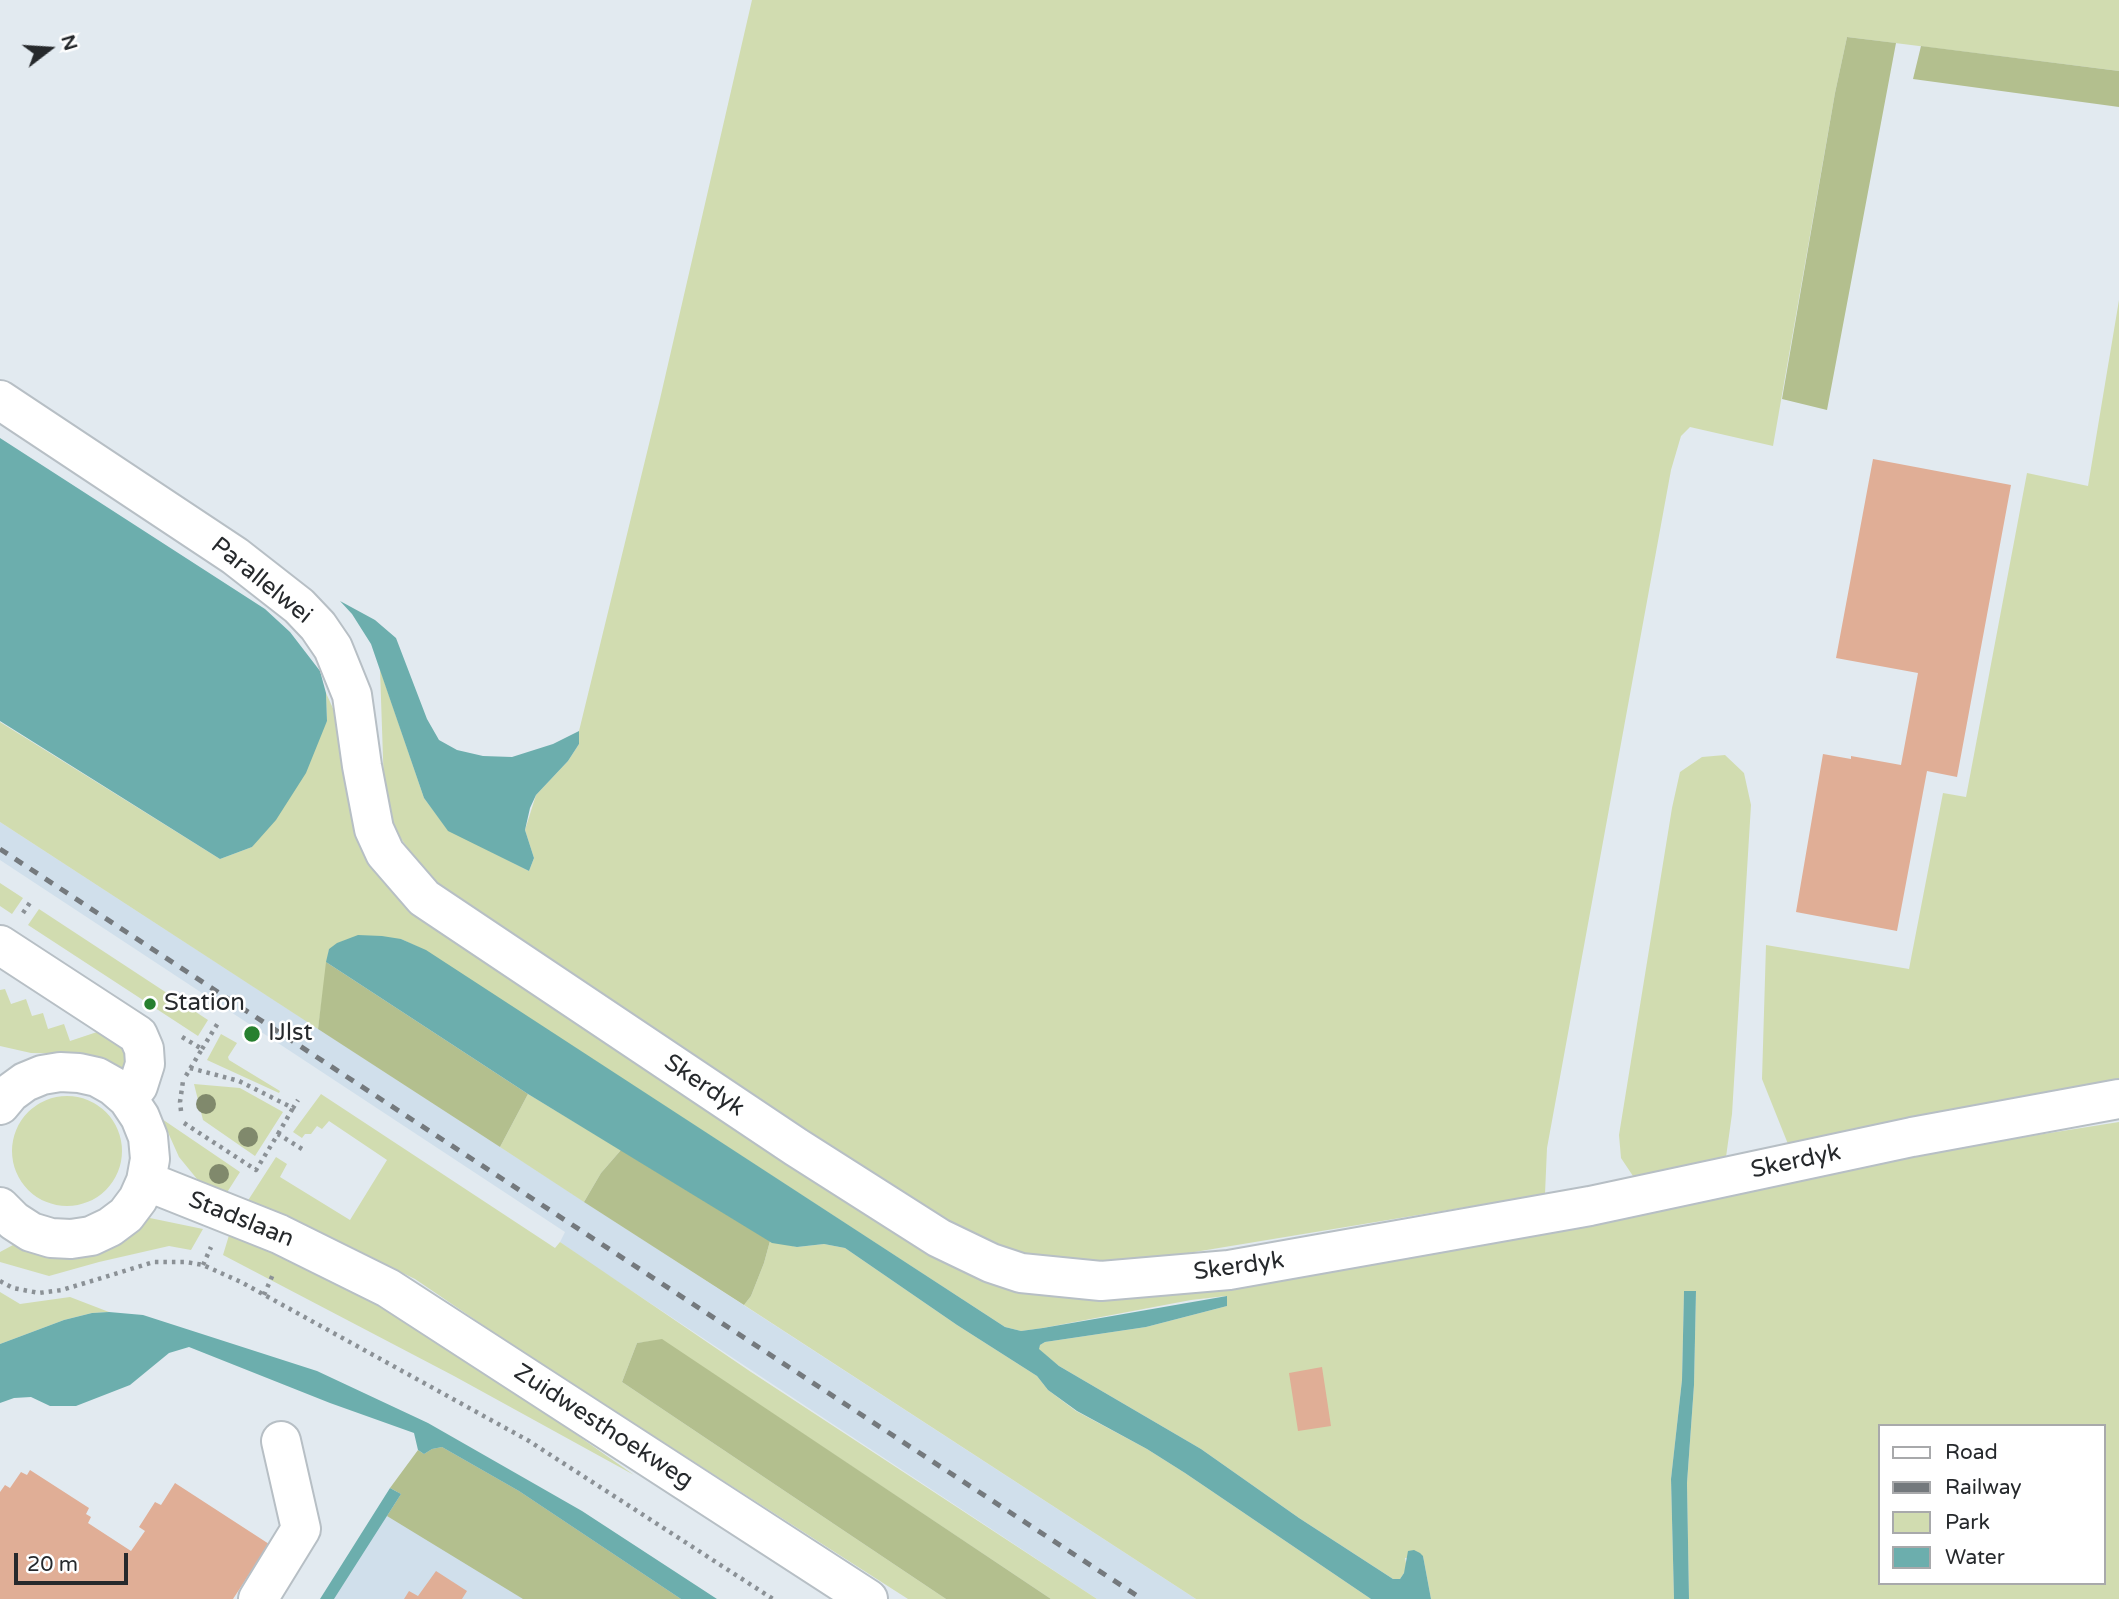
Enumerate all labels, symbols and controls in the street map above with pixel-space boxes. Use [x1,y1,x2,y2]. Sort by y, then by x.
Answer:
north arrow [14,14,84,84]
text: N [56,32,82,53]
street label: Parallelwei [205,532,317,630]
place label: Station [164,990,245,1018]
marker: Station [142,996,158,1012]
place label: IJlst [268,1020,313,1048]
marker: IJlst [242,1024,262,1044]
street label: Skerdyk [658,1049,750,1123]
street label: Skerdyk [1749,1138,1843,1186]
street label: Stadslaan [184,1186,298,1254]
street label: Skerdyk [1192,1246,1286,1288]
street label: Zuidwesthoekweg [508,1358,698,1496]
legend [1878,1424,2105,1585]
text: Road [1945,1440,1998,1465]
text: Railway [1945,1475,2022,1500]
text: Park [1945,1510,1990,1535]
scale bar [18,1540,131,1584]
text: Water [1945,1545,2005,1570]
text: 20 m [27,1552,78,1577]

